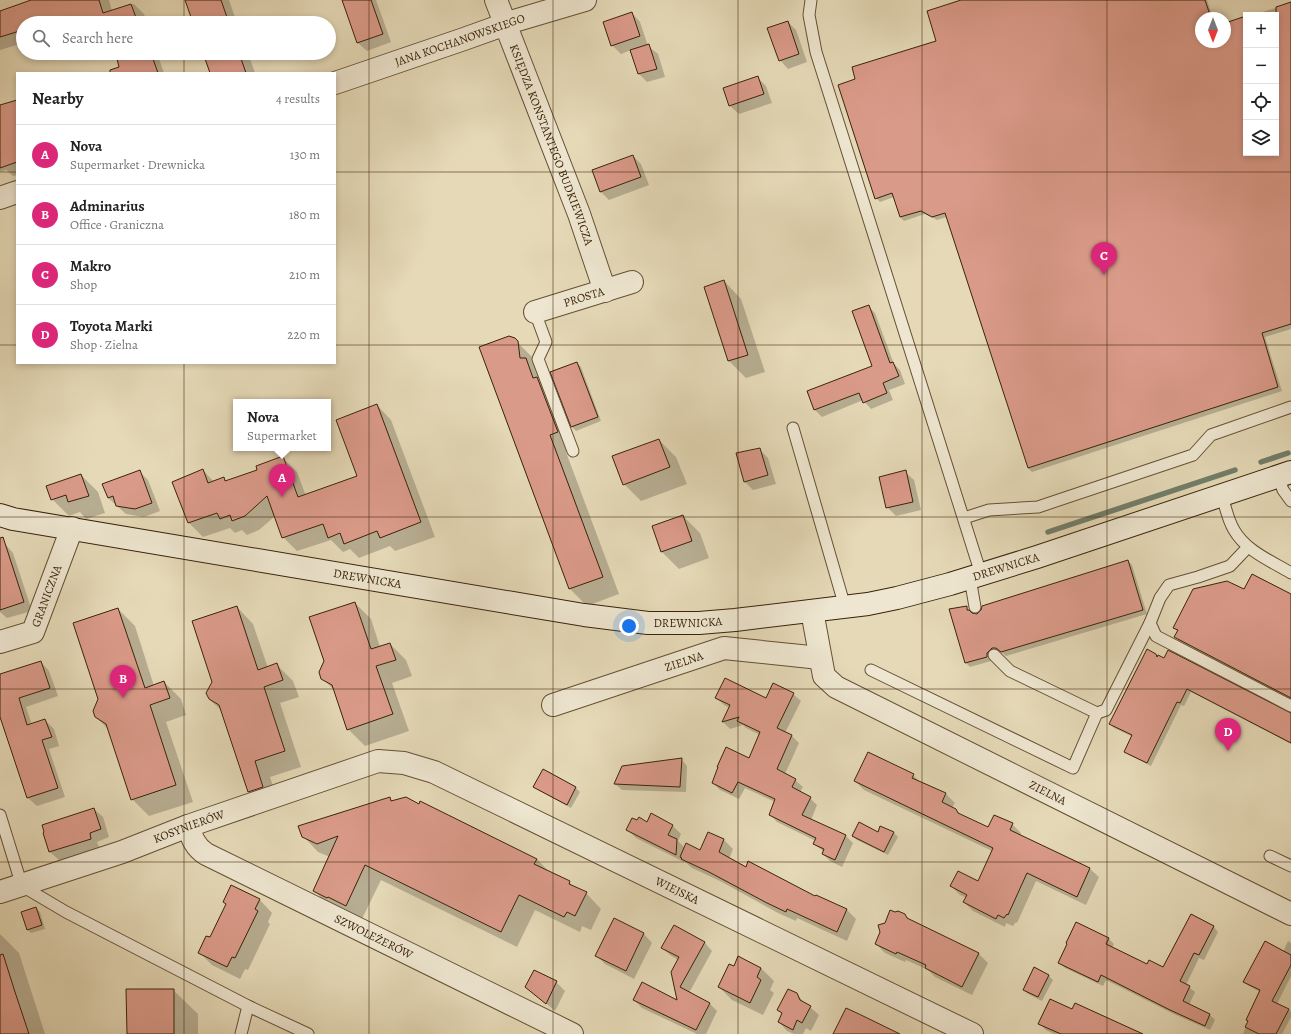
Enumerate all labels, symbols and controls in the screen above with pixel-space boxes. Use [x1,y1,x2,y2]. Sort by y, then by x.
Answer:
street label: JANA KOCHANOWSKIEGO [393,10,527,70]
north arrow [1195,12,1231,48]
map controls [1243,12,1279,156]
button: + [1243,12,1279,48]
search box [16,16,336,60]
icon: search [30,27,52,49]
text: Search here [62,28,133,48]
street label: KSIĘDZA KONSTANTEGO BUDKIEWICZA [506,42,597,248]
button: − [1243,48,1279,84]
button: locate [1243,84,1279,120]
text: Nearby [32,87,83,110]
text: 4 results [276,90,320,107]
button: layers [1243,120,1279,156]
text: Nova [70,136,102,156]
text: A [41,146,49,163]
text: 130 m [290,146,320,163]
text: Supermarket · Drewnicka [70,156,205,173]
text: Adminarius [70,196,145,216]
text: B [41,206,49,223]
text: 180 m [289,206,320,223]
text: Office · Graniczna [70,216,164,233]
pin: C [1091,242,1117,275]
text: Makro [70,256,111,276]
text: C [41,266,49,283]
text: 210 m [289,266,320,283]
text: Shop [70,276,97,293]
street label: PROSTA [561,283,607,311]
text: Toyota Marki [70,316,153,336]
text: D [40,326,50,343]
text: 220 m [287,326,320,343]
text: Shop · Zielna [70,336,138,353]
popup [233,399,331,451]
text: Nova [247,407,279,427]
text: Supermarket [247,427,317,444]
pin: A [269,464,295,497]
street label: DREWNICKA [970,549,1042,585]
street label: GRANICZNA [28,562,66,629]
street label: DREWNICKA [332,565,404,592]
street label: DREWNICKA [653,613,724,631]
your location [619,616,639,636]
street label: ZIELNA [663,647,706,675]
pin: B [110,665,136,698]
pin: D [1215,718,1241,751]
street label: ZIELNA [1026,777,1070,809]
street label: KOSYNIERÓW [151,806,227,847]
street label: WIEJSKA [651,872,703,908]
street label: SZWOLEŻERÓW [332,910,416,963]

